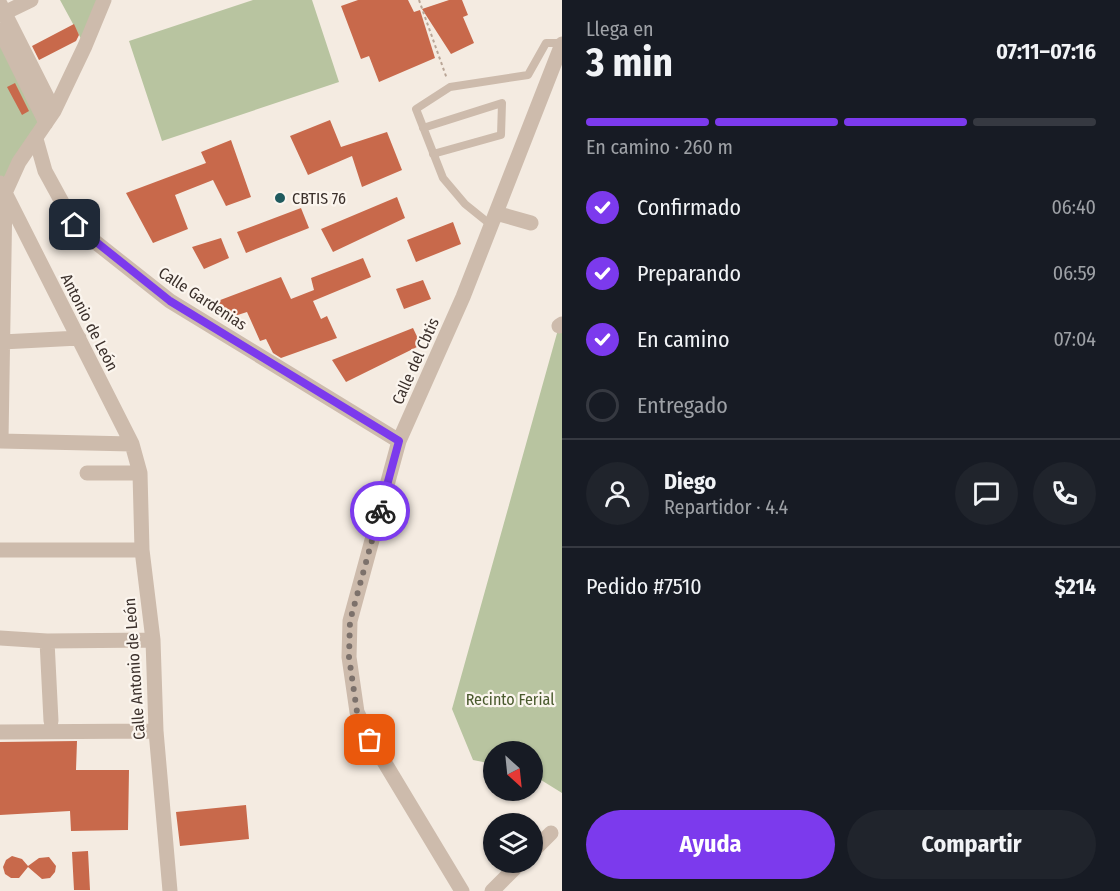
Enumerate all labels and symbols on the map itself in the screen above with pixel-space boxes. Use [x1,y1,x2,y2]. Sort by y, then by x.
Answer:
place label: CBTIS 76 [292,189,346,208]
marker: CBTIS 76 [273,191,287,205]
pin [49,199,100,250]
street label: Calle Gardenias [155,263,251,334]
street label: Antonio de León [57,270,122,374]
street label: Calle del Cbtis [388,315,443,407]
courier [350,481,410,541]
street label: Calle Antonio de León [120,597,149,741]
park label: Recinto Ferial [466,690,554,709]
pin [344,714,395,765]
north arrow [483,741,543,801]

